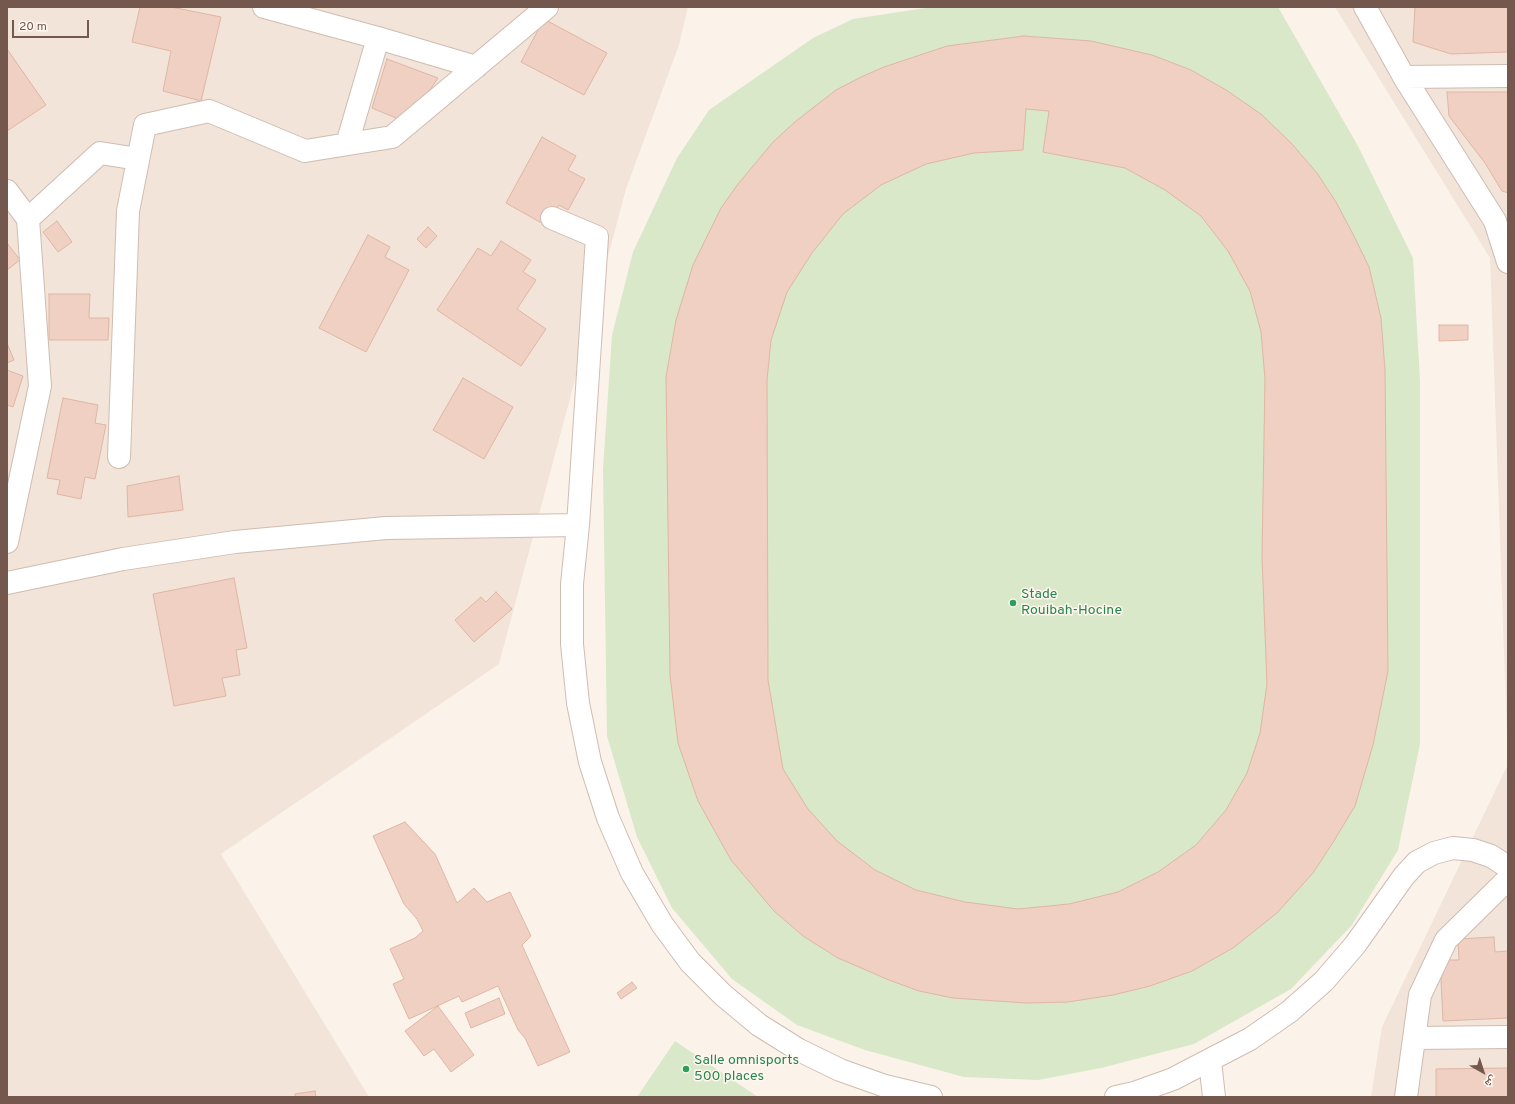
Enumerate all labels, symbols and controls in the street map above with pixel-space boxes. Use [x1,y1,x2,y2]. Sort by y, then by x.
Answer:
scale bar [14,12,91,38]
text: 20 m [19,19,47,35]
place label: Stade Rouibah-Hocine [1021,587,1122,620]
marker: Stade Rouibah-Hocine [1008,598,1018,608]
north arrow [1463,1052,1503,1092]
place label: Salle omnisports 500 places [694,1053,799,1086]
marker: Salle omnisports 500 places [681,1064,691,1074]
text: ش [1482,1072,1499,1090]

